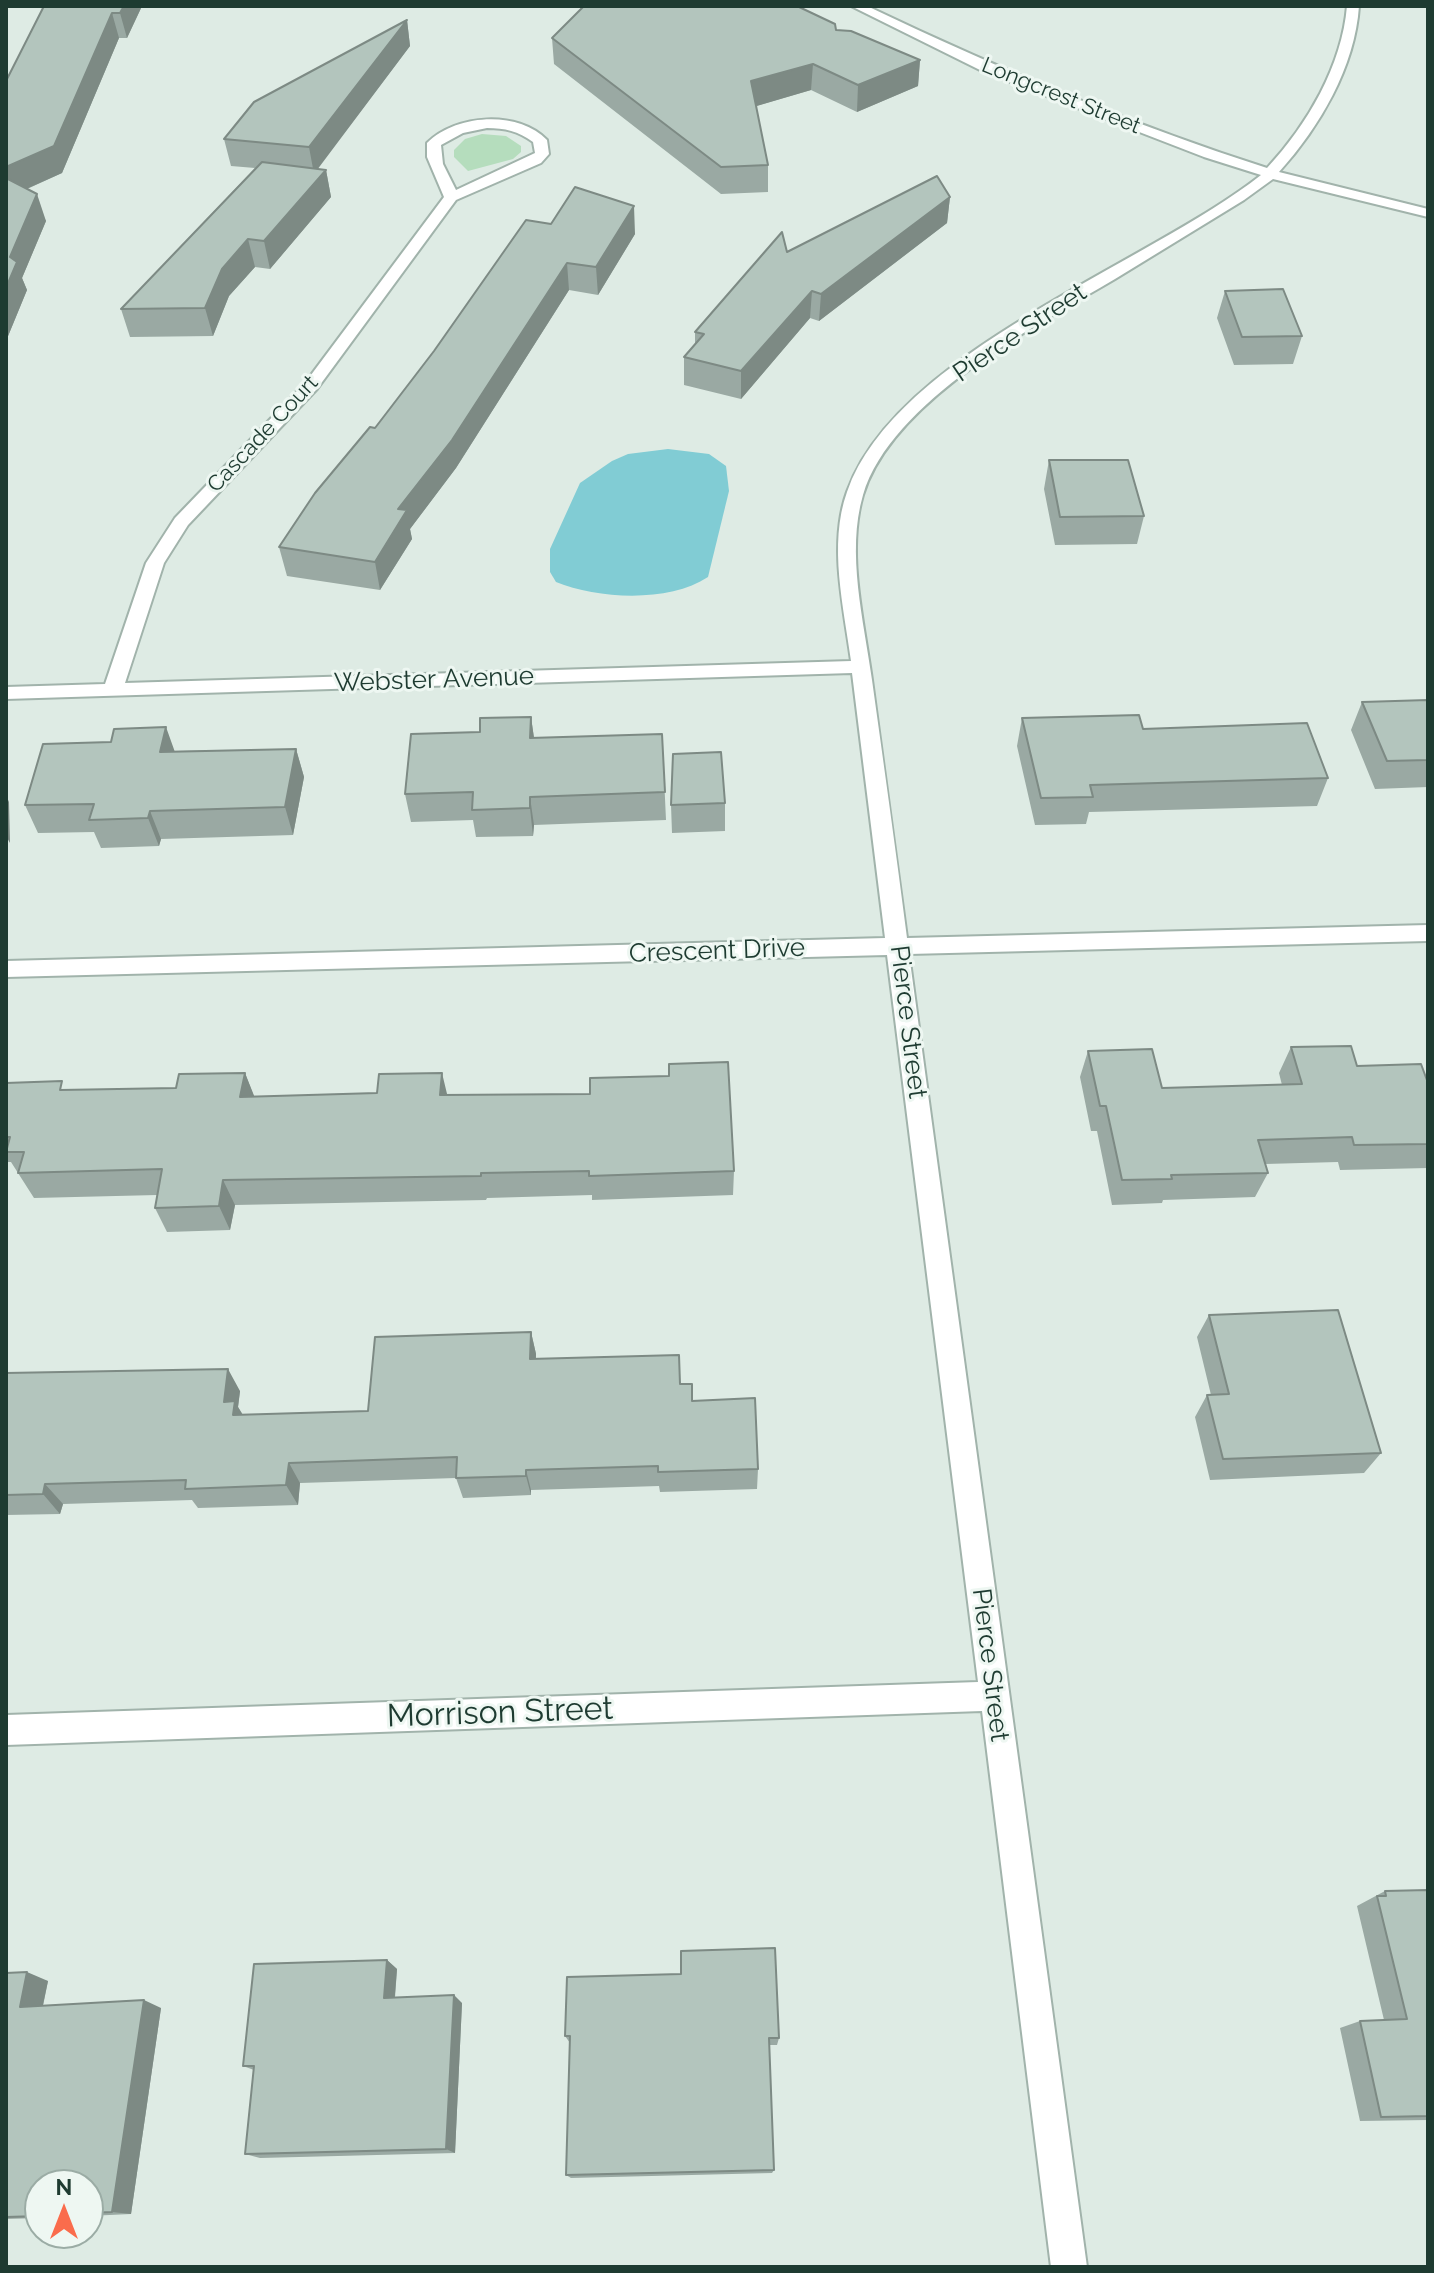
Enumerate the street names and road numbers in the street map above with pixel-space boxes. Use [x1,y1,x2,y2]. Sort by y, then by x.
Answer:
street label: Longcrest Street [978,52,1144,140]
street label: Pierce Street [947,277,1093,389]
street label: Cascade Court [202,370,324,498]
street label: Webster Avenue [333,661,535,699]
street label: Crescent Drive [628,932,806,970]
street label: Pierce Street [883,944,933,1100]
street label: Pierce Street [965,1587,1015,1743]
street label: Morrison Street [386,1690,614,1736]

